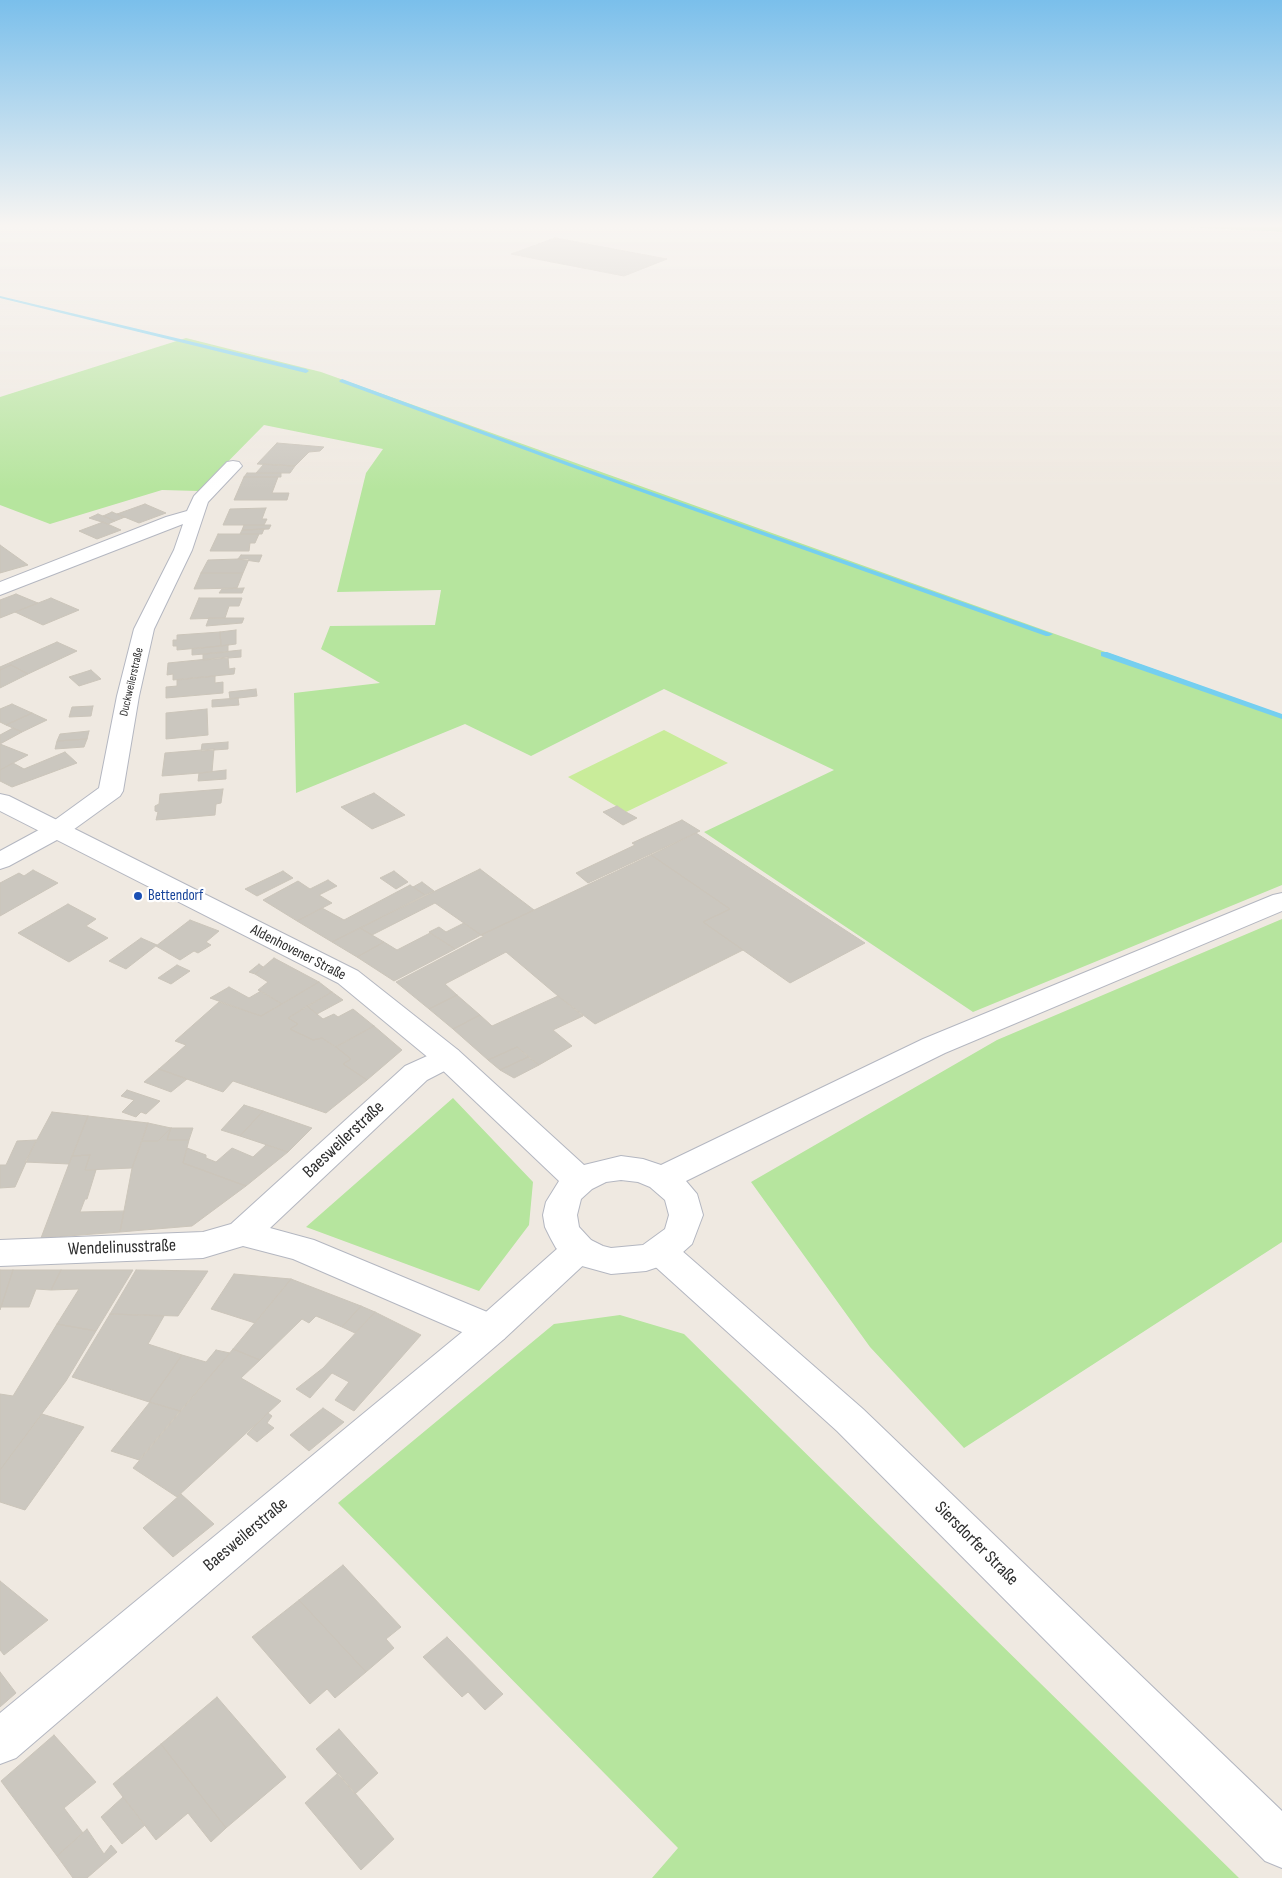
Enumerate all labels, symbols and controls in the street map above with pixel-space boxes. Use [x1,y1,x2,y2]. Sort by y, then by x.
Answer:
street label: Duckweilerstraße [117,646,147,718]
place label: Bettendorf [148,887,203,905]
marker: Bettendorf [132,890,144,902]
street label: Aldenhovener Straße [247,921,349,985]
street label: Baesweilerstraße [299,1097,389,1183]
street label: Wendelinusstraße [68,1235,176,1261]
street label: Baesweilerstraße [199,1494,293,1576]
street label: Siersdorfer Straße [930,1498,1022,1590]

